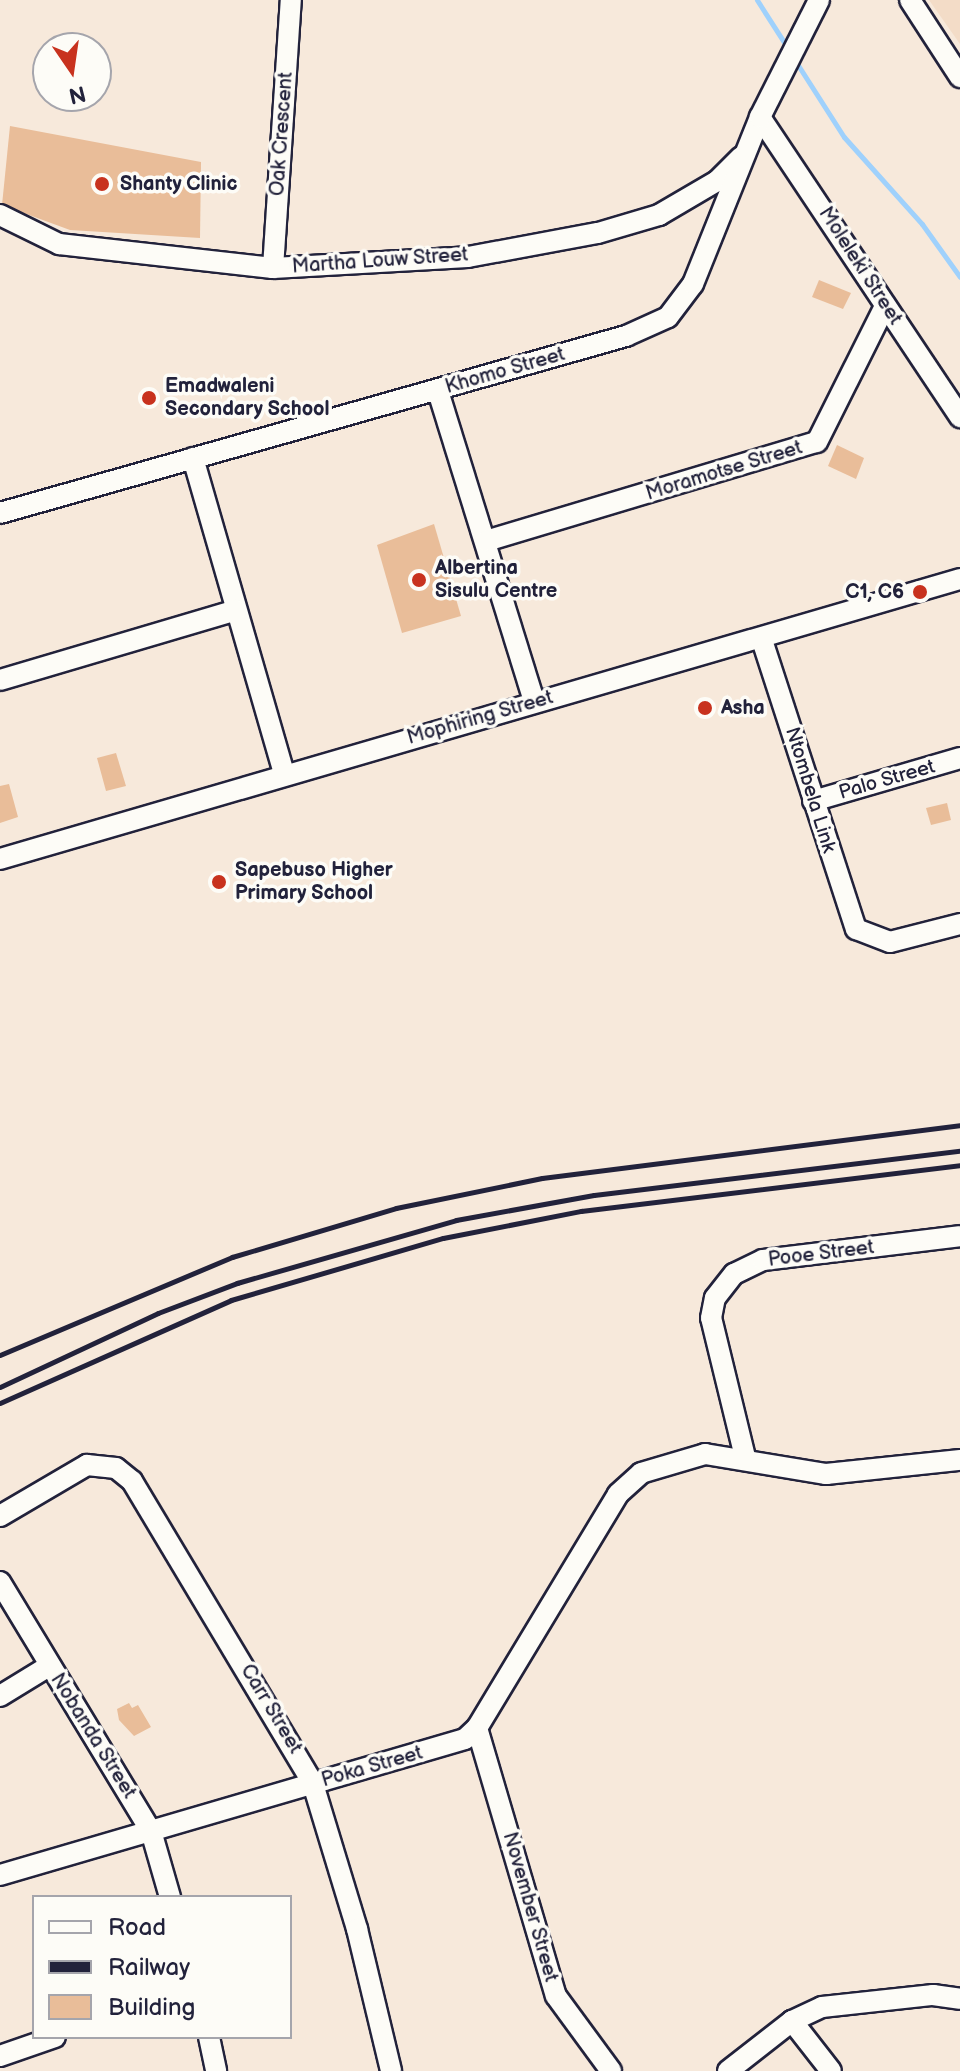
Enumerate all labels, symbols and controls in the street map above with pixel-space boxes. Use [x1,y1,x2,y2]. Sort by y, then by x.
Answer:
north arrow [32,32,112,112]
street label: Oak Crescent [266,71,298,197]
text: N [66,79,88,109]
place label: Shanty Clinic [120,172,238,196]
marker: Shanty Clinic [91,173,113,195]
street label: Moleleki Street [813,203,907,329]
street label: Martha Louw Street [291,243,469,279]
street label: Khomo Street [442,342,568,400]
place label: Emadwaleni Secondary School [165,374,330,421]
marker: Emadwaleni Secondary School [140,389,158,407]
street label: Moramotse Street [643,436,805,506]
place label: Albertina Sisulu Centre [435,556,557,603]
marker: Albertina Sisulu Centre [410,571,428,589]
place label: C1, C6 [845,580,904,604]
marker: C1, C6 [911,583,929,601]
street label: Mophiring Street [404,686,556,750]
place label: Asha [721,696,765,720]
marker: Asha [696,699,714,717]
street label: Ntombela Link [780,724,840,856]
street label: Palo Street [836,755,938,805]
place label: Sapebuso Higher Primary School [235,858,393,905]
marker: Sapebuso Higher Primary School [210,873,228,891]
street label: Pooe Street [767,1236,875,1272]
street label: Carr Street [235,1660,307,1758]
street label: Nobanda Street [45,1669,141,1803]
street label: Poka Street [319,1741,425,1793]
street label: November Street [497,1829,563,1985]
legend [32,1895,292,2039]
text: Road [108,1913,166,1942]
text: Railway [108,1953,190,1982]
text: Building [108,1993,195,2022]

